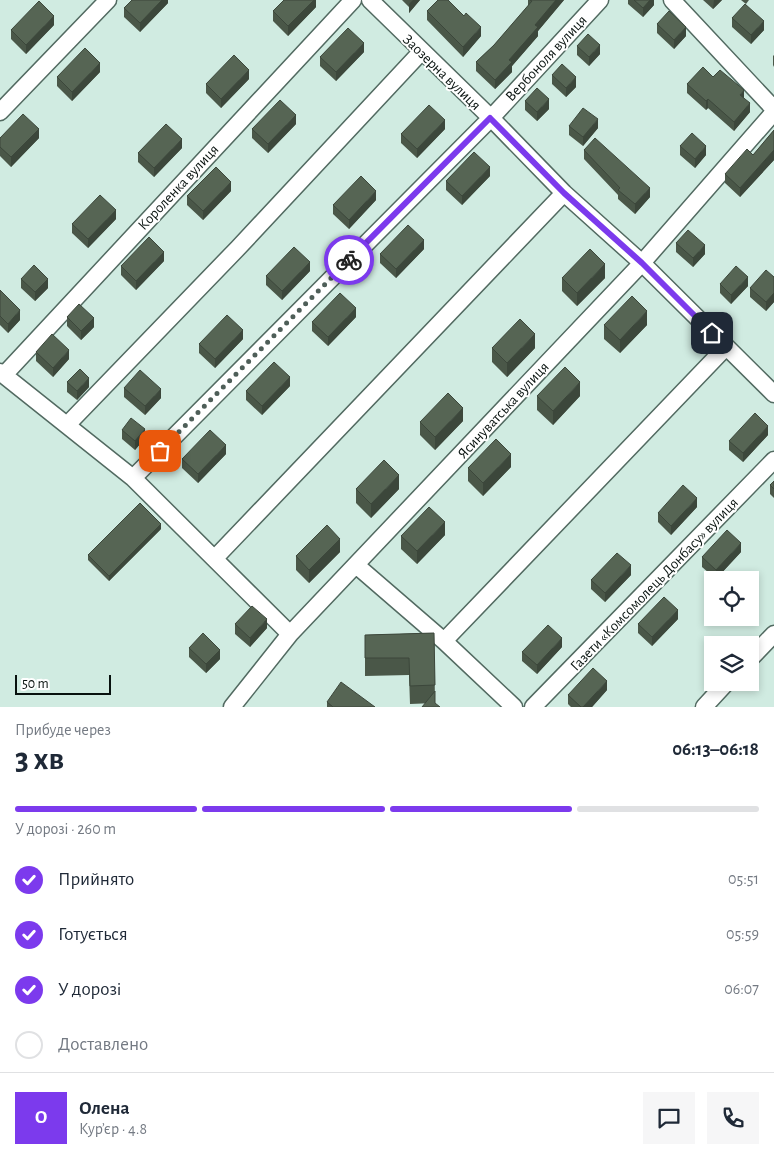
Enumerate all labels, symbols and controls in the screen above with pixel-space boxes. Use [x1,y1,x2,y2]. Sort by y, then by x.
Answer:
street label: Вербоноля вулиця [503,12,590,104]
street label: Заозерна вулиця [400,32,484,113]
street label: Короленка вулиця [135,142,222,233]
courier [324,235,374,285]
icon: bike [335,246,363,274]
pin [691,312,733,354]
icon: home [698,319,726,347]
street label: Ясинуватська вулиця [455,359,552,461]
pin [139,430,181,472]
icon: bag [146,437,174,465]
street label: Газети «Комсомолець Донбасу» вулиця [568,495,741,674]
map controls [704,571,759,691]
button: locate [704,571,759,626]
button: layers [704,636,759,691]
scale bar [15,672,111,695]
text: 50 m [22,677,49,691]
text: Прибуде через [15,722,111,738]
text: 06:13–06:18 [672,740,759,759]
text: 3 хв [15,743,64,775]
text: У дорозі · 260 m [15,821,116,837]
icon: check [15,866,43,894]
text: Прийнято [58,870,134,889]
text: 05:51 [728,871,759,887]
icon: check [15,921,43,949]
text: Готується [58,925,128,944]
text: 05:59 [726,926,759,942]
icon: check [15,976,43,1004]
text: У дорозі [58,980,121,999]
text: 06:07 [724,981,759,997]
text: Доставлено [58,1035,148,1054]
button: chat [643,1092,695,1144]
button: phone [707,1092,759,1144]
text: Олена [79,1099,129,1118]
text: О [35,1108,47,1127]
text: Кур’єр · 4.8 [79,1121,147,1137]

